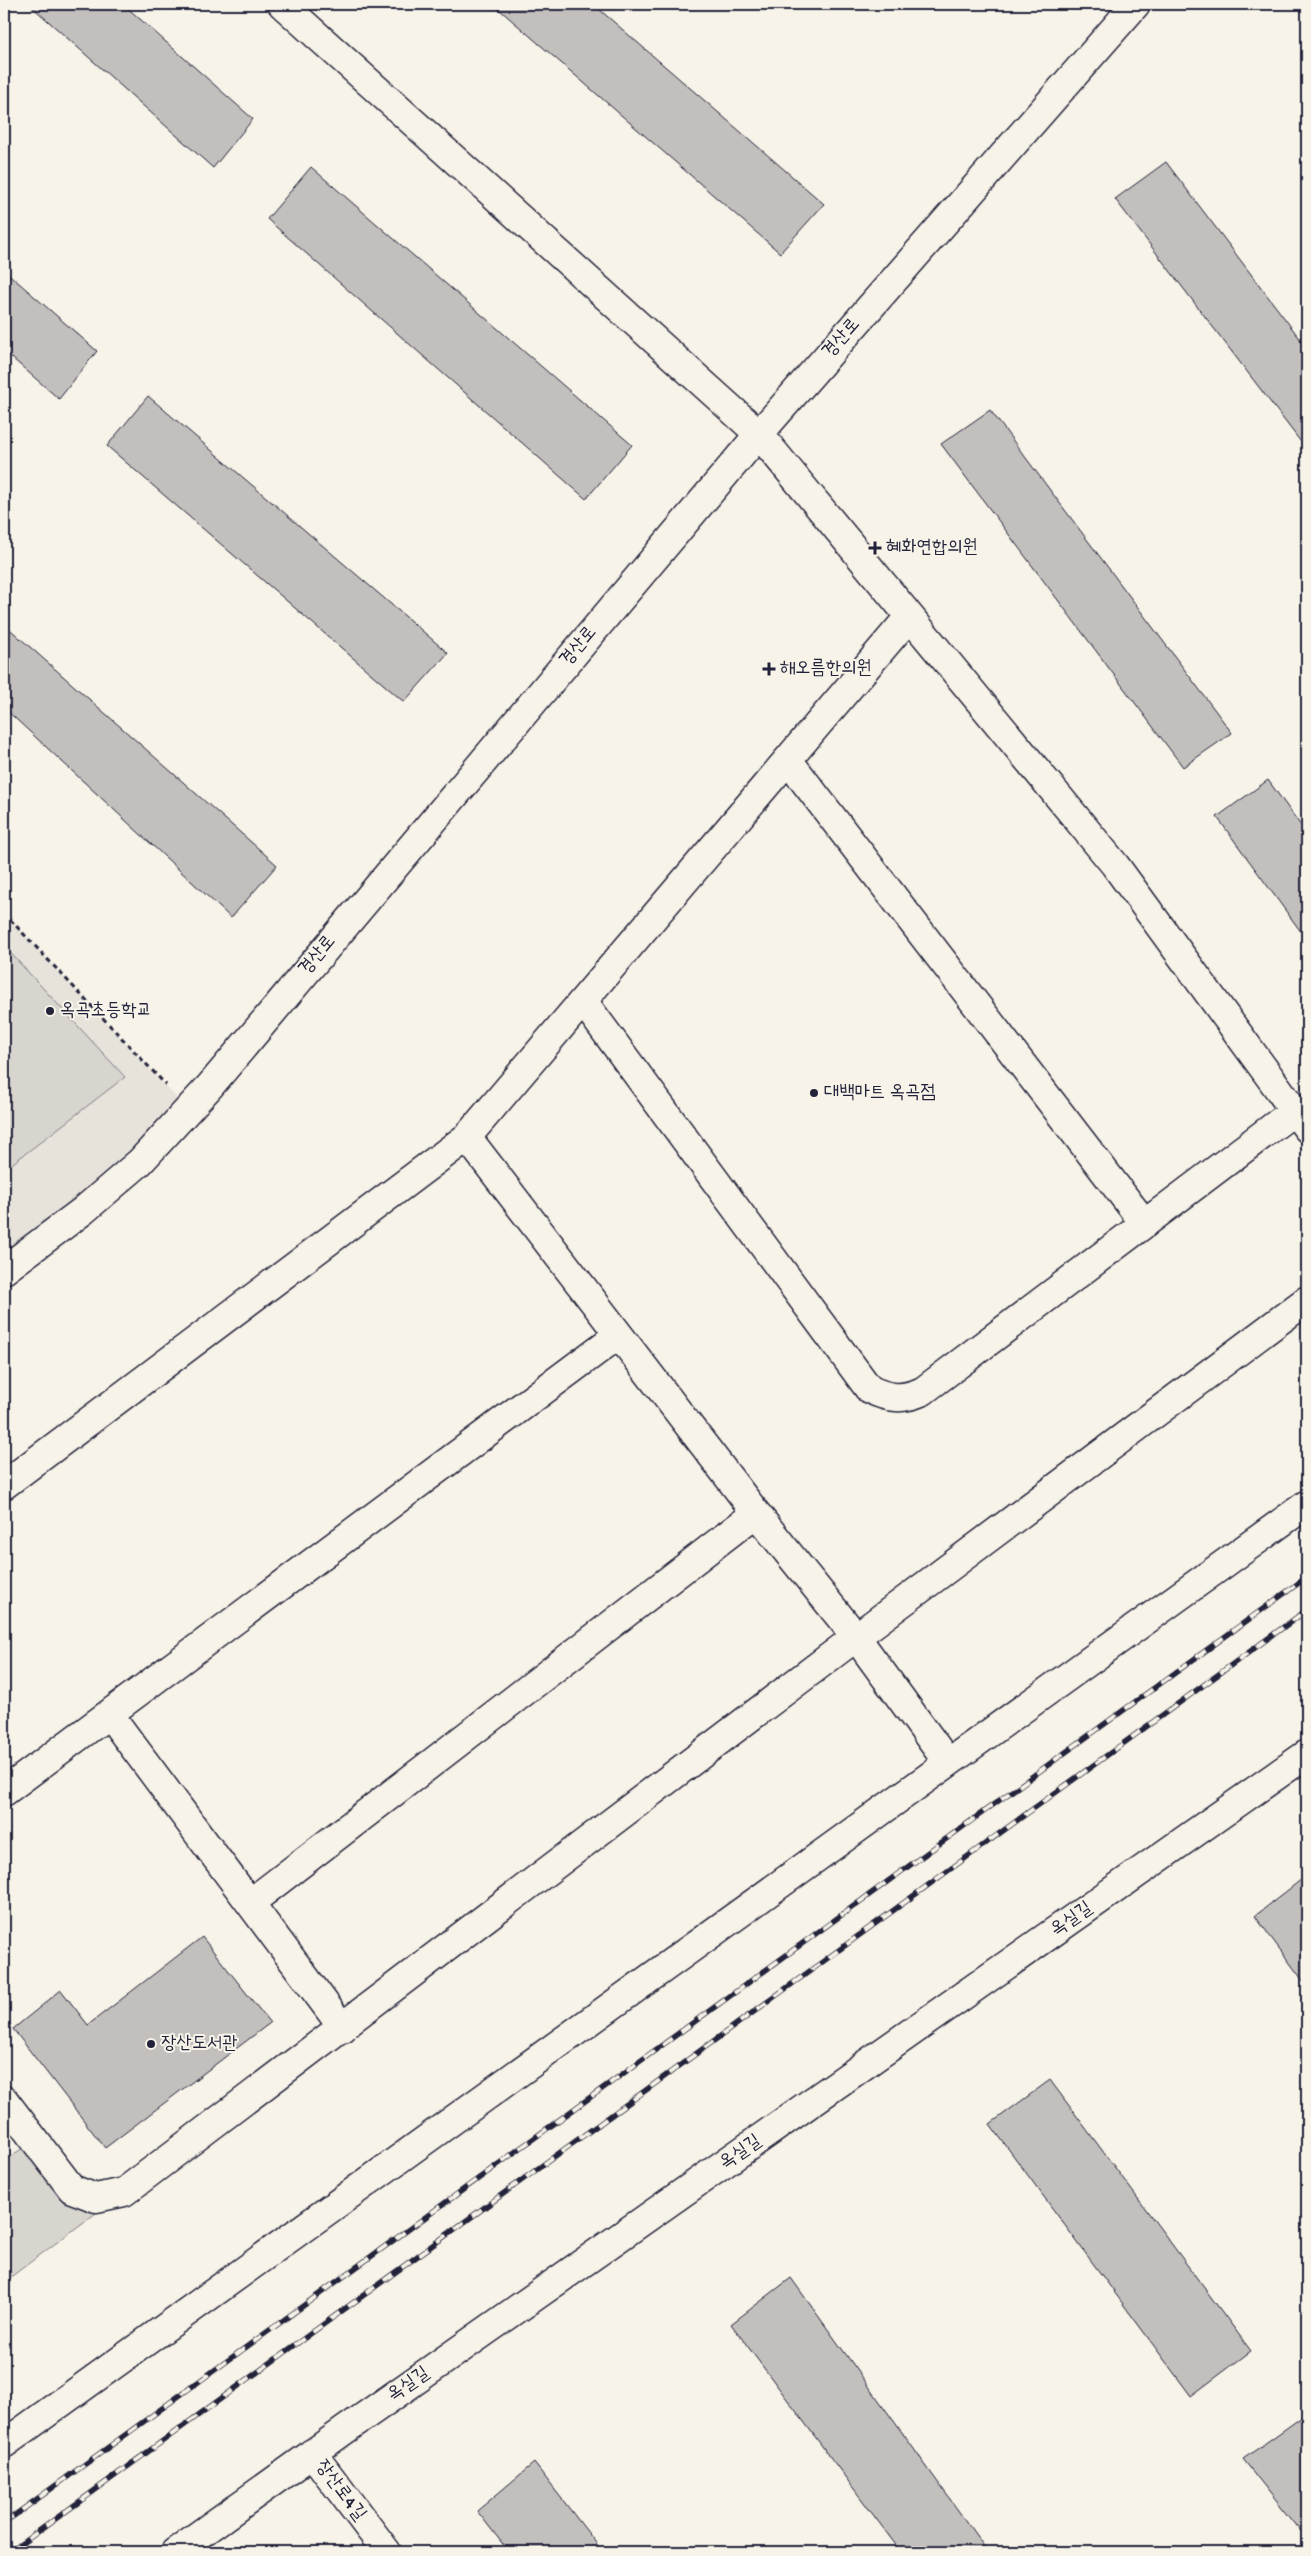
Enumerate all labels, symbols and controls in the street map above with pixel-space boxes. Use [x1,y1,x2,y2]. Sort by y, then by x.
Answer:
street label: 경산로 [818,314,866,364]
place label: 혜화연합의원 [886,537,978,560]
marker: 혜화연합의원 [868,541,882,555]
street label: 경산로 [555,622,603,672]
place label: 해오름한의원 [780,658,872,681]
marker: 해오름한의원 [762,662,776,676]
street label: 경산로 [294,931,342,981]
place label: 옥곡초등학교 [60,1000,152,1023]
marker: 옥곡초등학교 [44,1005,56,1017]
place label: 대백마트 옥곡점 [824,1082,936,1105]
marker: 대백마트 옥곡점 [808,1087,820,1099]
street label: 옥실길 [1047,1897,1097,1943]
place label: 장산도서관 [161,2033,237,2056]
marker: 장산도서관 [145,2038,157,2050]
street label: 옥실길 [716,2130,766,2176]
street label: 옥실길 [384,2362,434,2408]
street label: 장산로4길 [310,2456,370,2526]

